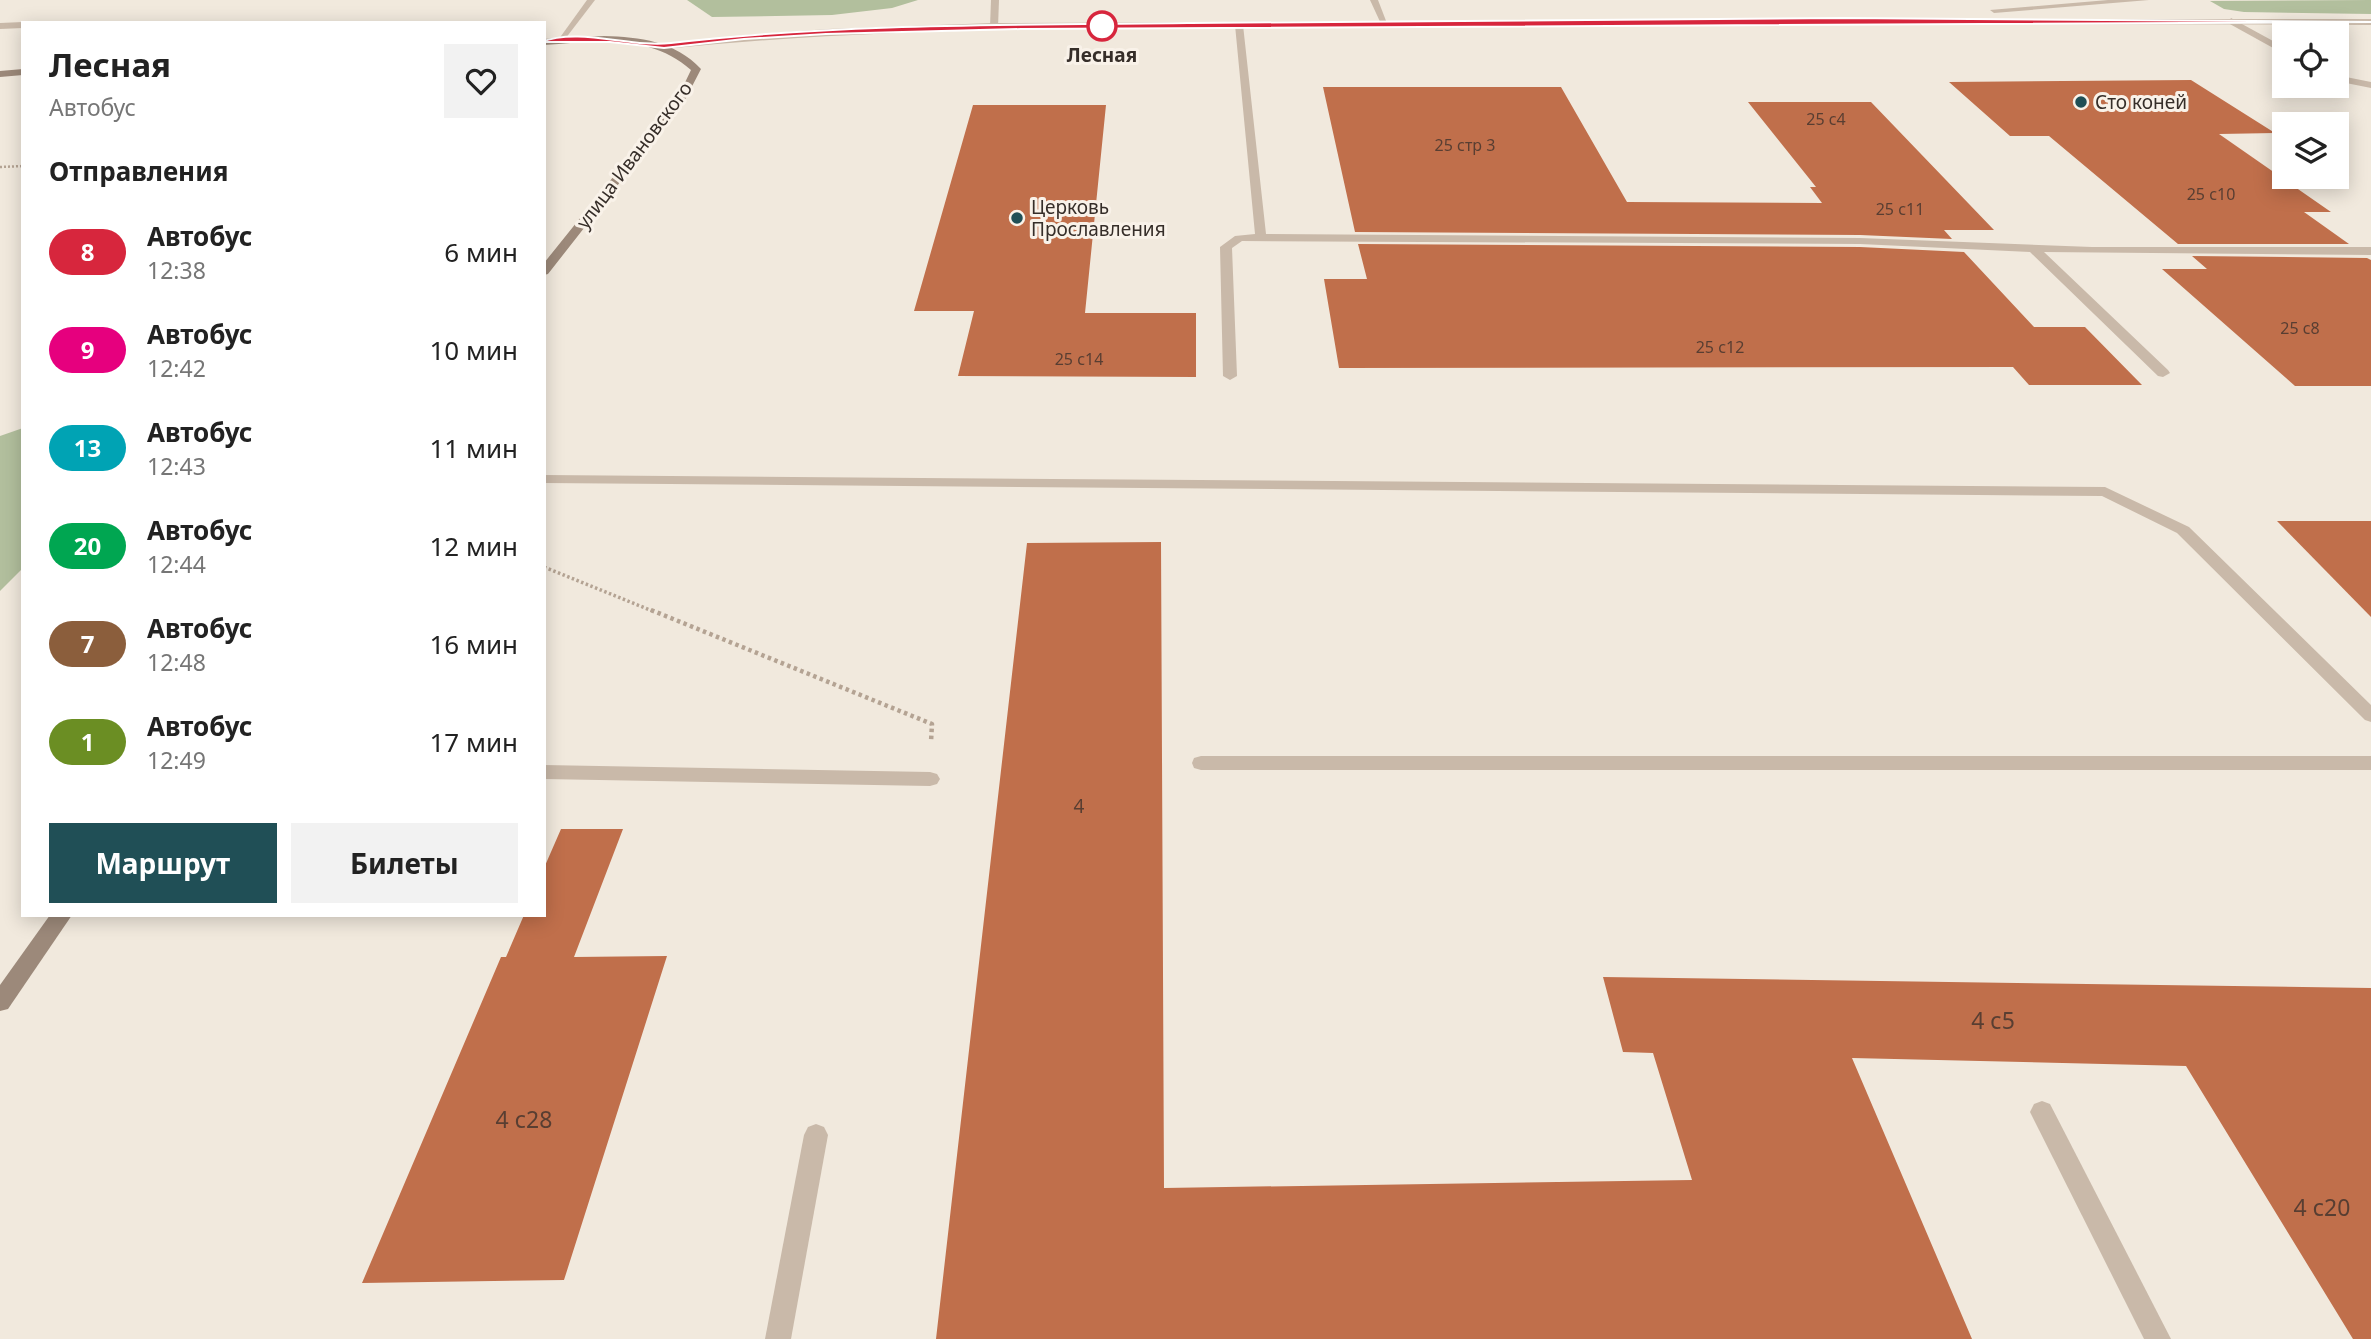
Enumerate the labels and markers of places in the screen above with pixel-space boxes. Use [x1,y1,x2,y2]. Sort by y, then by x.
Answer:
marker: Лесная [1087,11,1117,41]
place label: Лесная [1067,42,1137,68]
place label: Сто коней [2095,89,2187,115]
marker: Сто коней [2073,94,2089,110]
place label: Церковь Прославления [1031,194,1166,242]
marker: Церковь Прославления [1009,210,1025,226]

